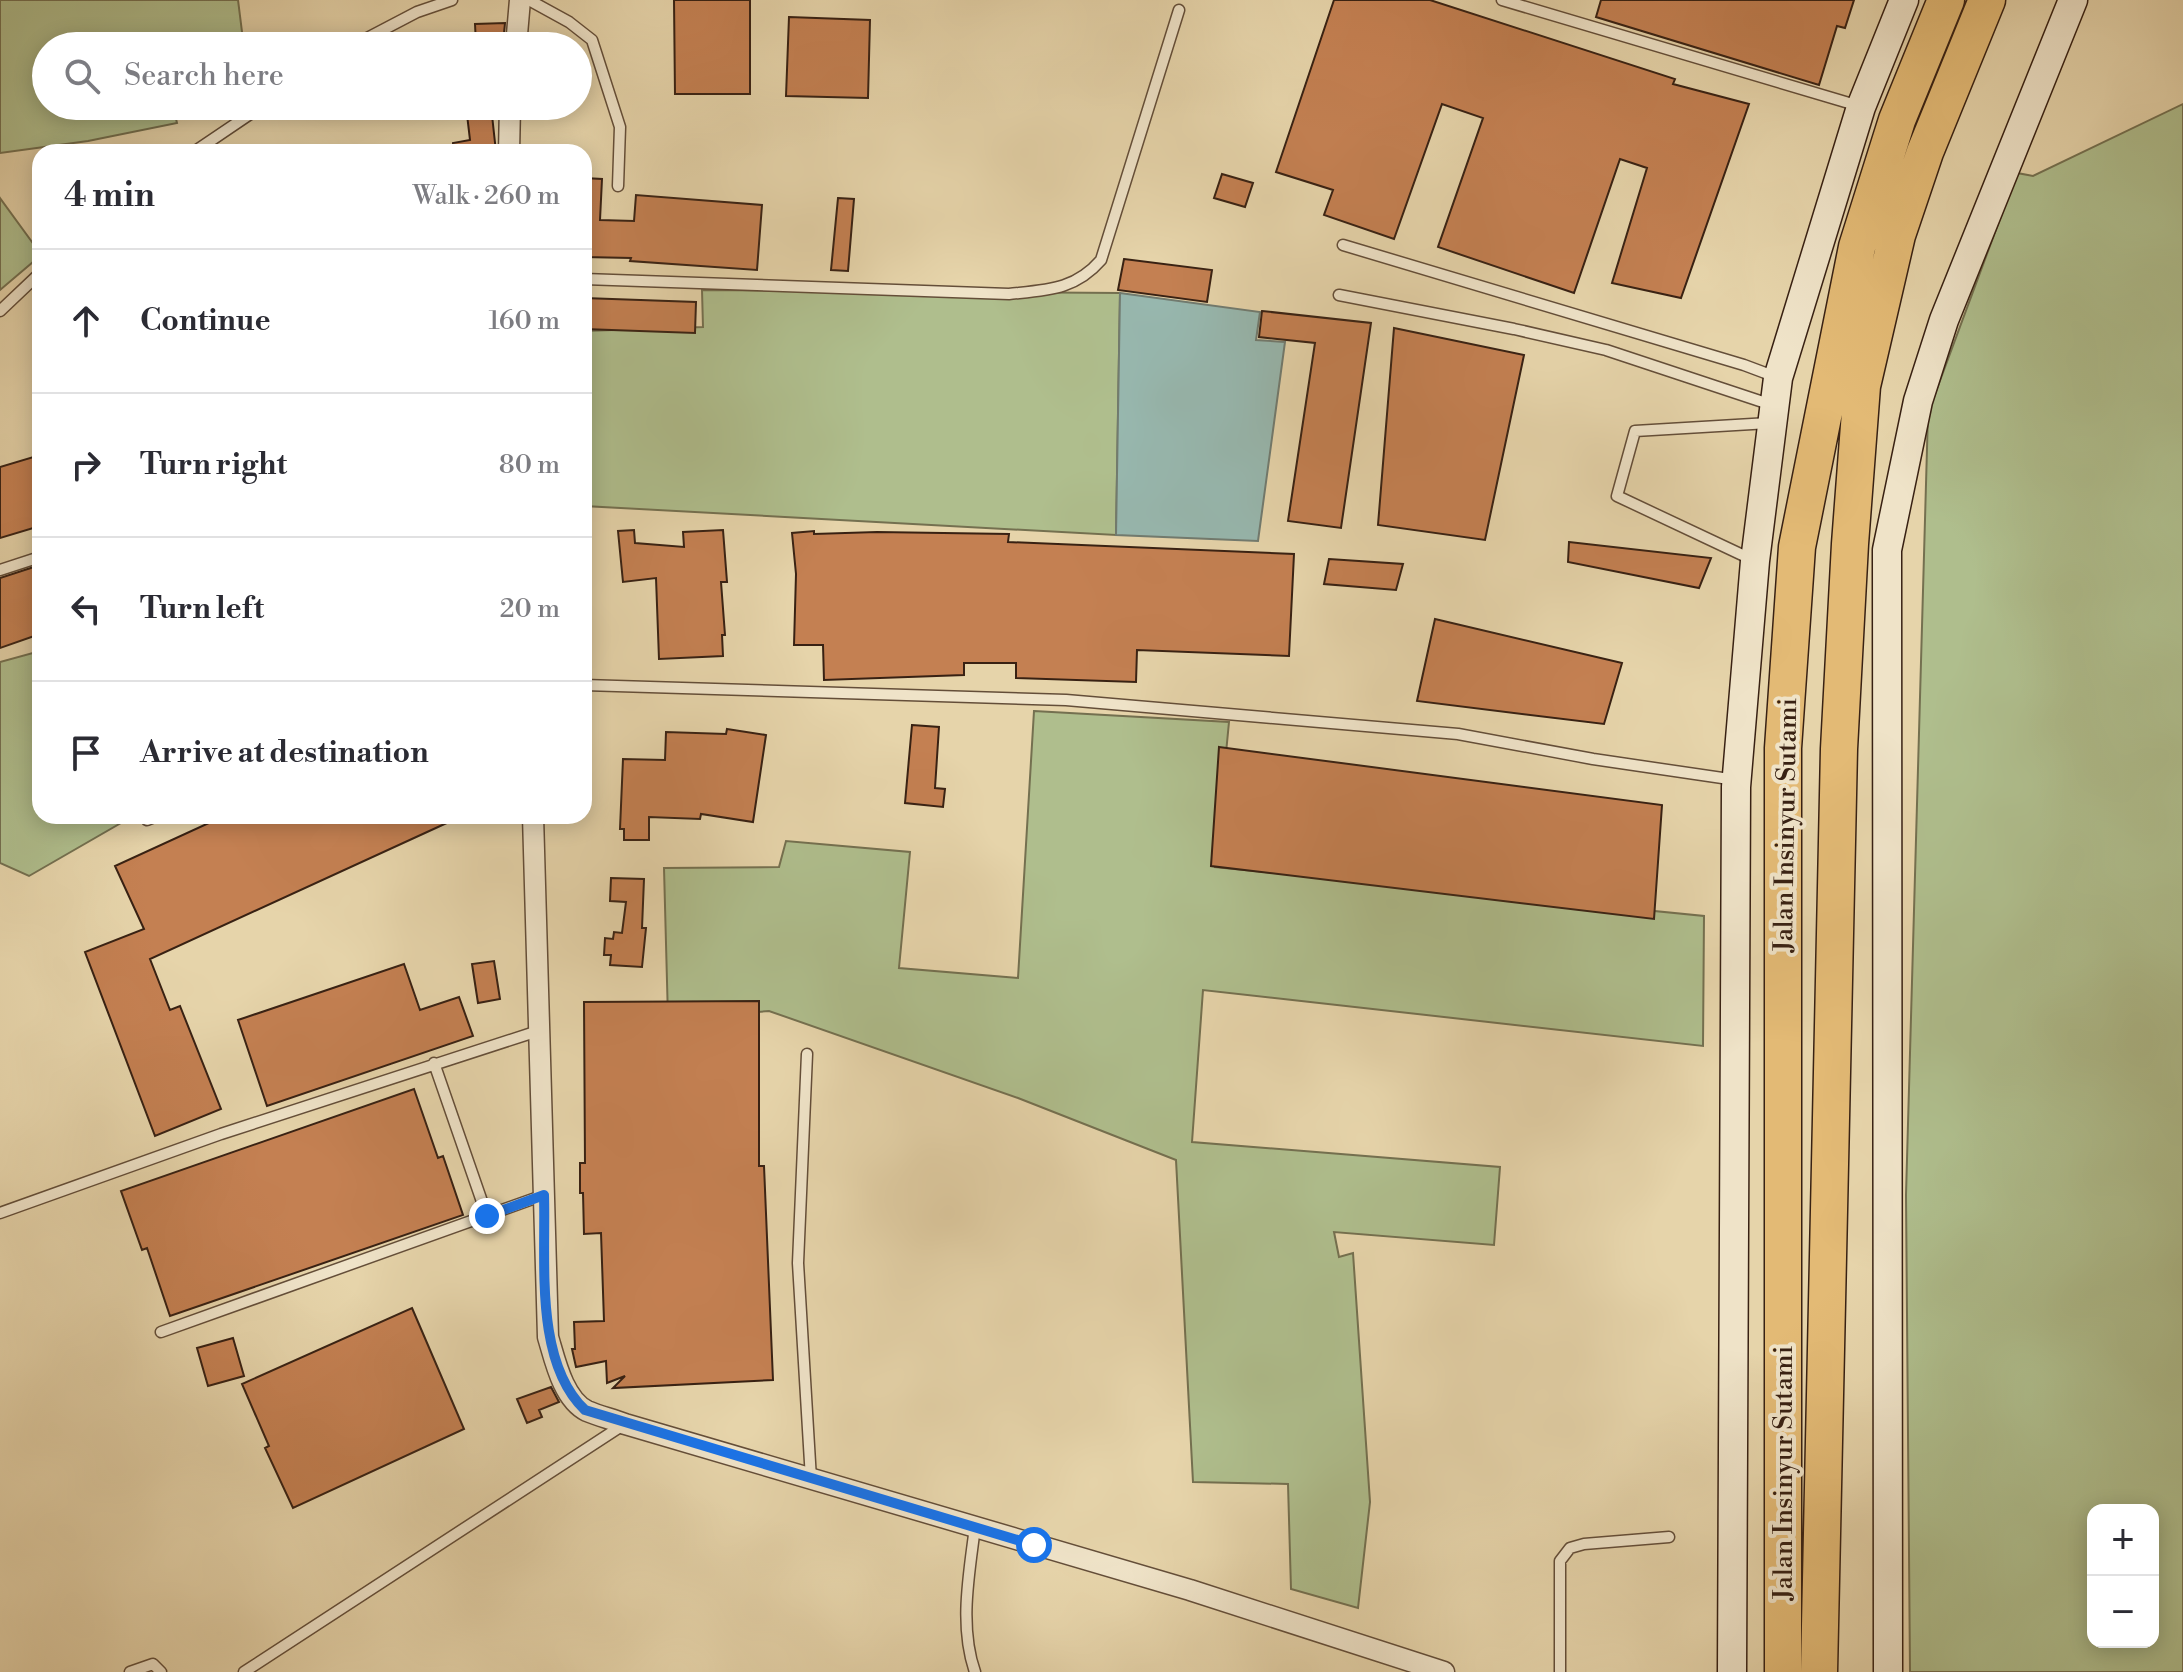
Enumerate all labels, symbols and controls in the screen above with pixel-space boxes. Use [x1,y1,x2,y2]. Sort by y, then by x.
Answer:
search box [32,32,592,120]
icon: search [60,54,104,98]
text: Search here [124,57,284,95]
text: 4 min [64,175,155,217]
text: Walk · 260 m [413,180,560,212]
icon: ahead [64,299,108,343]
text: Continue [140,302,271,340]
text: 160 m [489,305,560,337]
icon: right [64,443,108,487]
text: Turn right [140,446,287,484]
text: 80 m [499,449,560,481]
icon: left [64,587,108,631]
text: Turn left [140,590,264,628]
text: 20 m [500,593,560,625]
street label: Jalan Insinyur Sutami [1768,698,1804,953]
icon: arrive [64,731,108,775]
text: Arrive at destination [140,734,429,772]
route end [469,1198,505,1234]
street label: Jalan Insinyur Sutami [1768,1346,1800,1601]
map controls [2087,1504,2159,1648]
button: + [2087,1504,2159,1576]
route start [1016,1527,1052,1563]
button: − [2087,1576,2159,1648]

